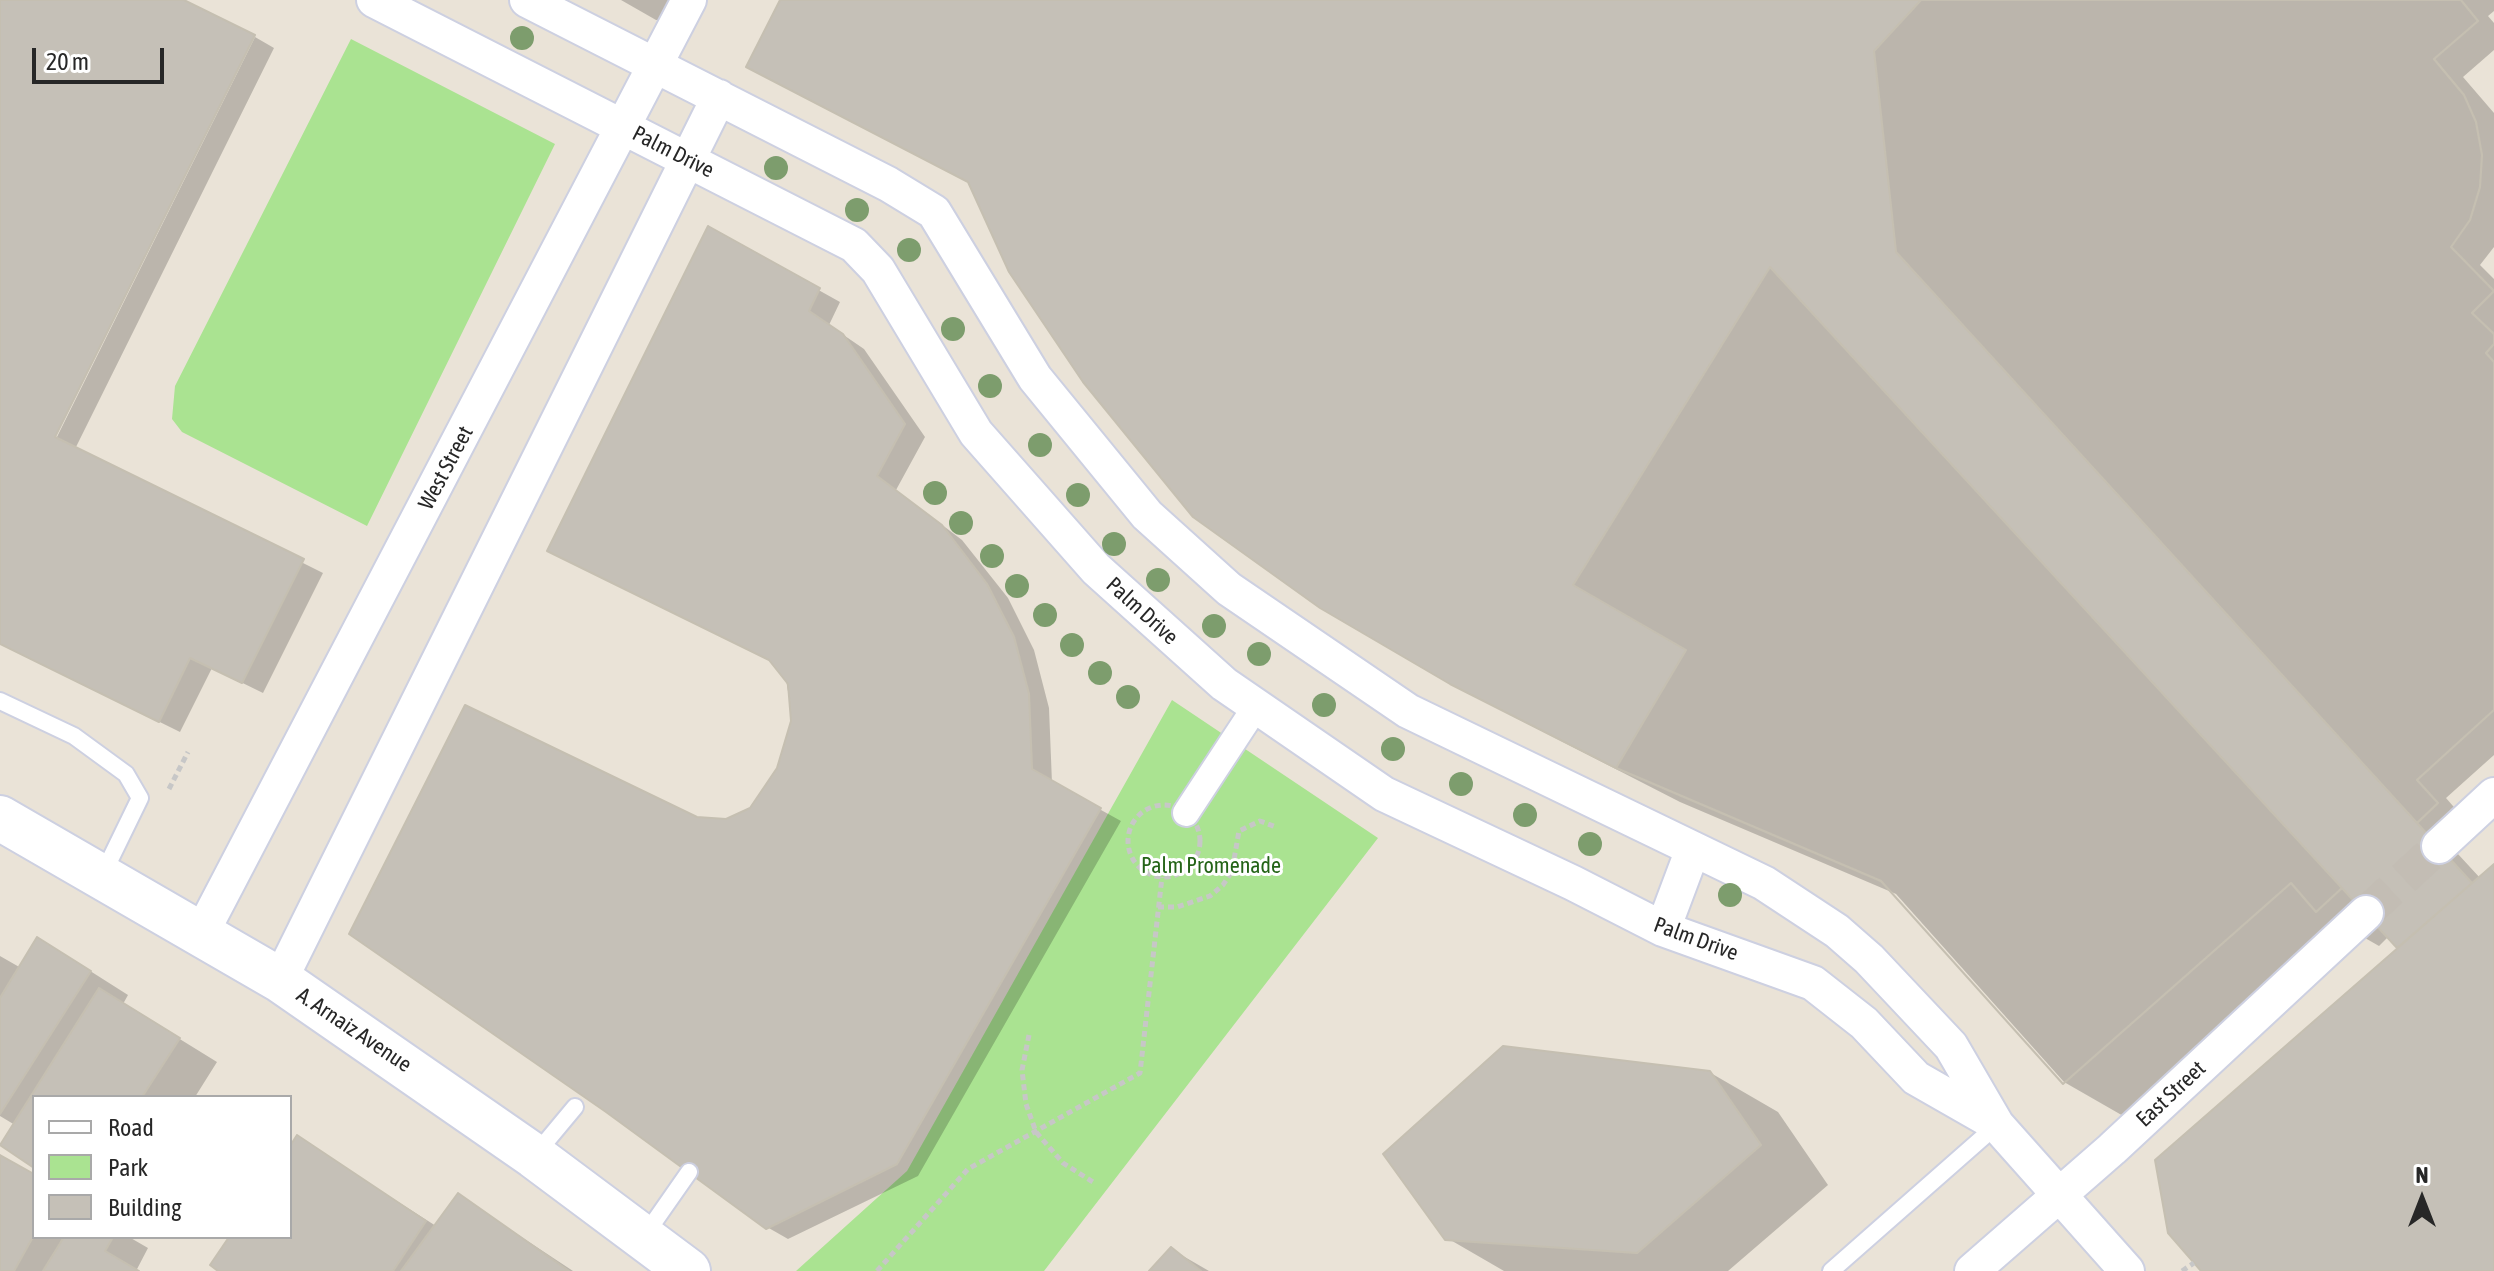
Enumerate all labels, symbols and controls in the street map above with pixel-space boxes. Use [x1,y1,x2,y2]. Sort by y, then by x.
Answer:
scale bar [36,32,168,82]
text: 20 m [46,48,89,75]
street label: Palm Drive [628,120,718,184]
street label: West Street [413,422,479,514]
street label: Palm Drive [1100,572,1184,650]
park label: Palm Promenade [1141,853,1281,879]
street label: Palm Drive [1650,912,1742,966]
street label: A. Arnaiz Avenue [292,982,416,1078]
street label: East Street [2131,1055,2211,1133]
legend [32,1095,292,1239]
text: Road [108,1114,154,1141]
text: Park [108,1154,148,1181]
north arrow [2382,1159,2462,1239]
text: N [2416,1162,2428,1188]
text: Building [108,1194,181,1221]

